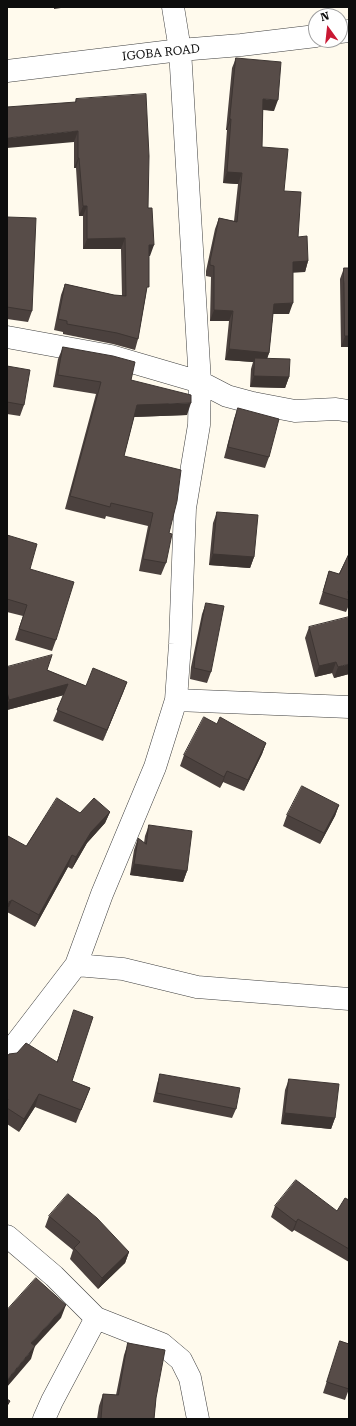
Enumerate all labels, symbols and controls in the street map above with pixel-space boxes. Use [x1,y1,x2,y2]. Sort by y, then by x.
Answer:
north arrow [308,8,348,48]
text: N [319,10,331,24]
street label: IGOBA ROAD [121,42,201,64]

